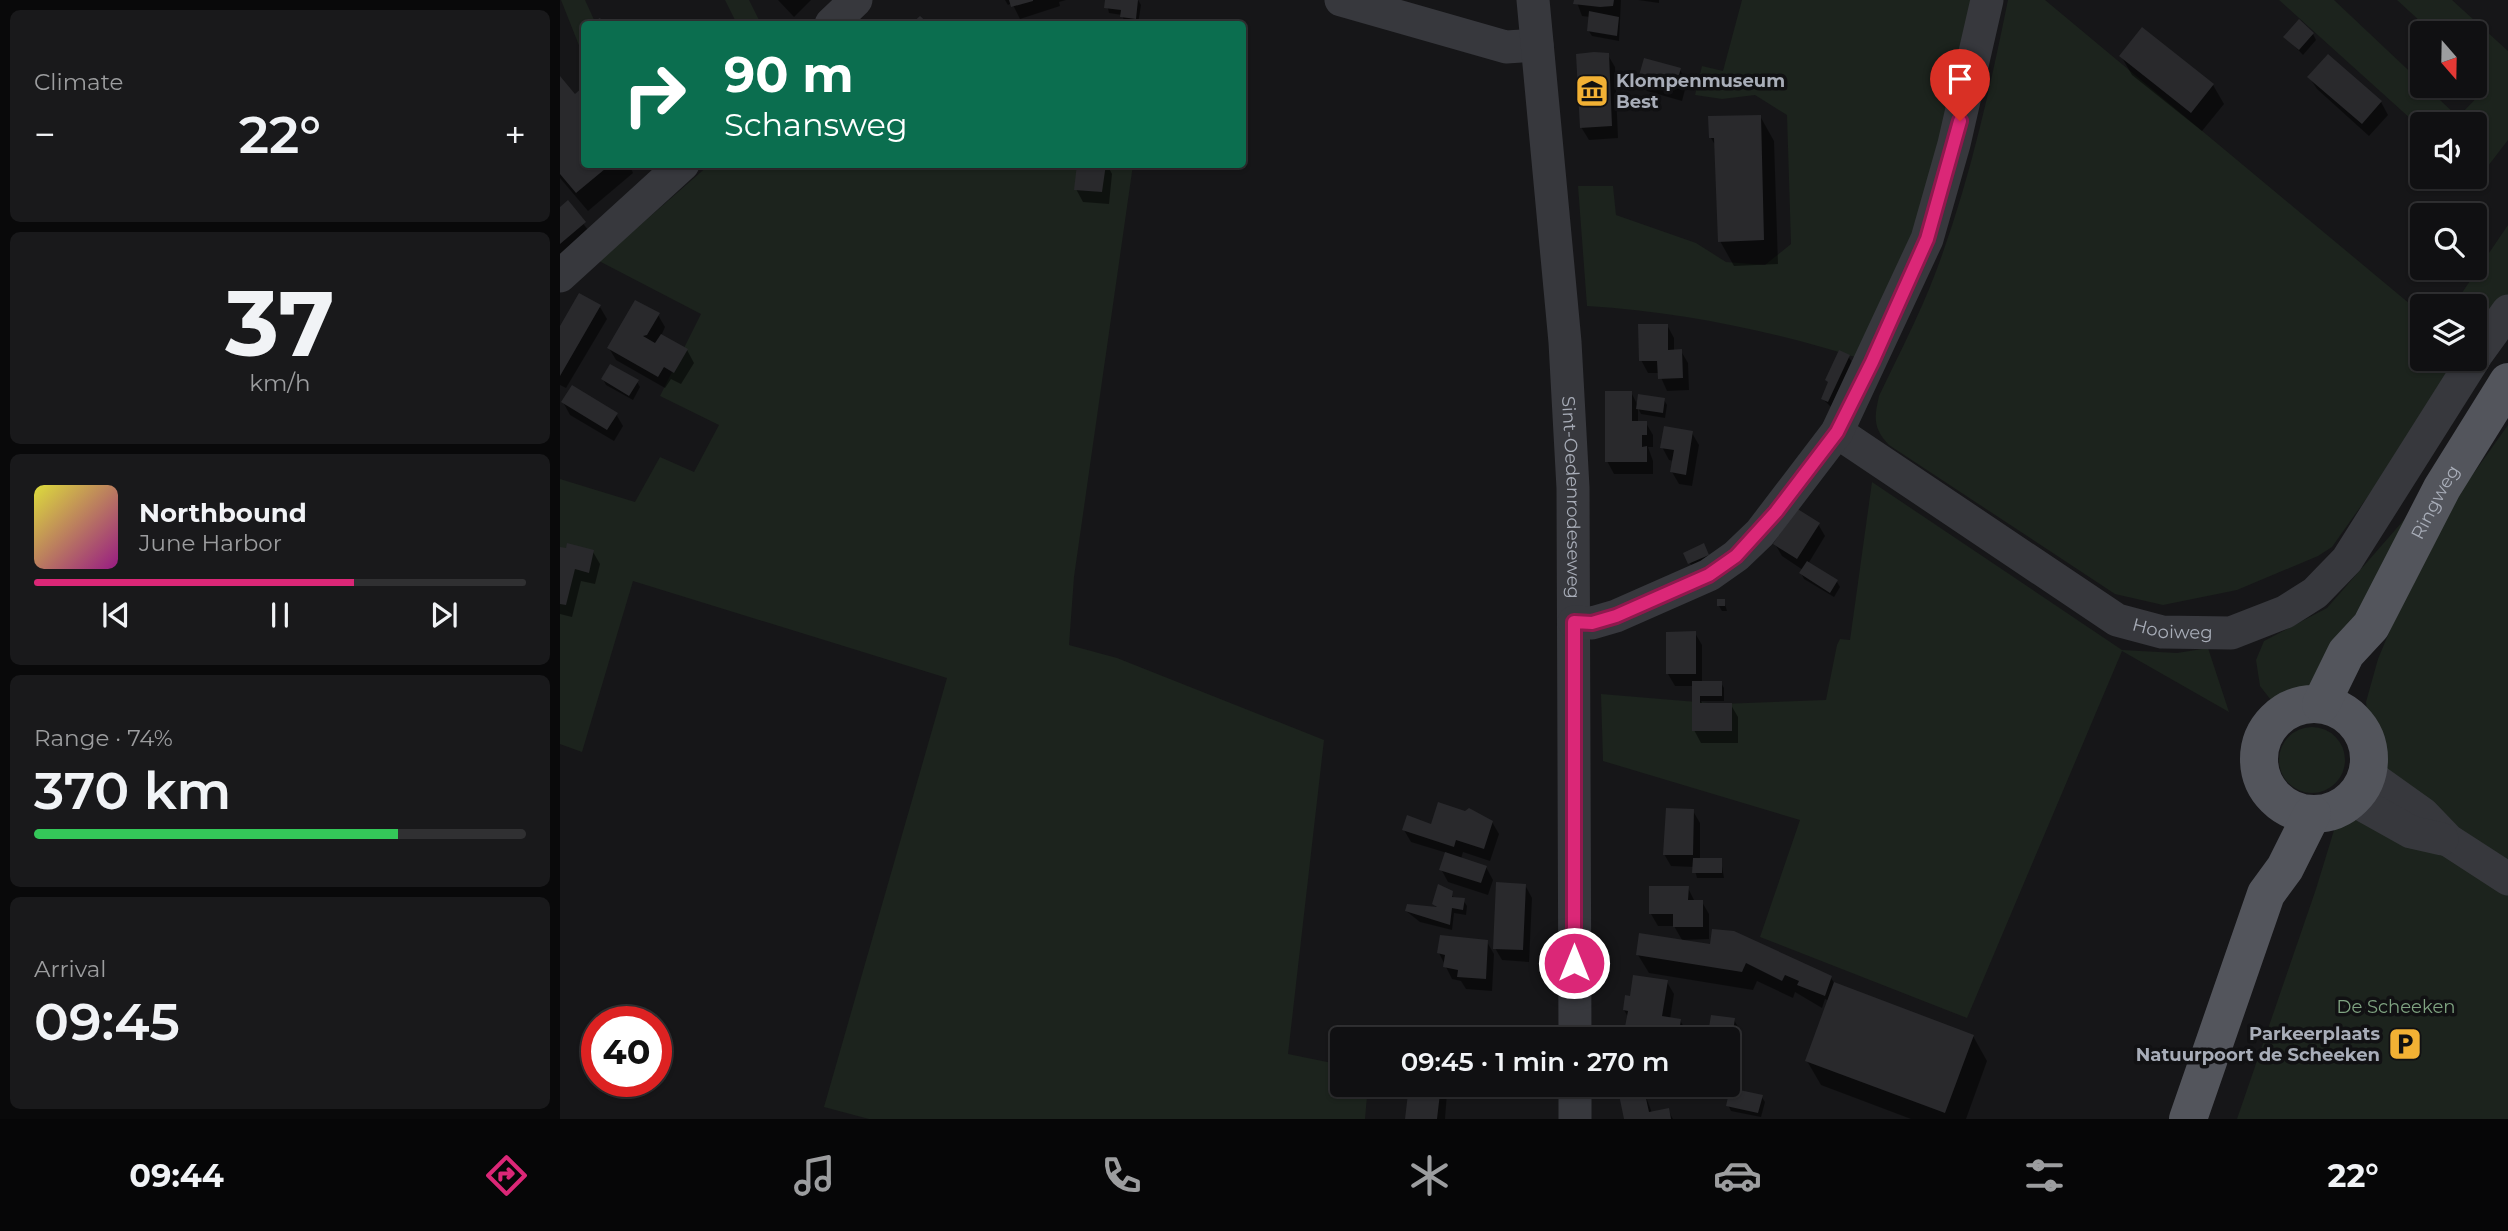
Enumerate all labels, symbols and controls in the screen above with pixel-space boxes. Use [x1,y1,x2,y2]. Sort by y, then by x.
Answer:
north arrow [2410,21,2487,98]
map controls [2410,21,2487,371]
text: 90 m [724,45,854,104]
icon: right [609,49,700,140]
pin [1930,49,1990,121]
icon: arrive [1941,60,1979,98]
text: Climate [34,68,123,96]
place label: Klompenmuseum Best [1616,70,1785,113]
museum icon: Klompenmuseum Best [1573,72,1611,110]
text: 22° [239,103,321,166]
text: Schansweg [724,105,908,144]
text: − [34,111,56,158]
text: + [504,111,526,158]
button: sound [2410,112,2487,189]
button: search [2410,203,2487,280]
text: 37 [225,268,335,379]
button: layers [2410,294,2487,371]
text: km/h [249,369,311,397]
street label: Sint-Oedenrodeseweg [1557,395,1584,599]
street label: Ringweg [2406,461,2464,543]
text: Northbound [139,497,307,529]
text: June Harbor [139,529,282,557]
icon: previous [97,596,135,634]
icon: pause [261,596,299,634]
icon: next [425,596,463,634]
street label: Hooiweg [2130,614,2213,644]
text: Range · 74% [34,724,173,752]
text: 370 km [34,759,231,822]
position arrow [1537,926,1611,1000]
text: Arrival [34,955,107,983]
text: 09:45 [34,990,180,1053]
park label: De Scheeken [2337,996,2455,1018]
speed limit sign: 40 [581,1006,672,1097]
place label: Parkeerplaats Natuurpoort de Scheeken [2136,1023,2380,1066]
parking icon: Parkeerplaats Natuurpoort de Scheeken [2386,1025,2424,1063]
text: 09:45 · 1 min · 270 m [1401,1046,1669,1078]
icon: directions [482,1151,531,1200]
icon: music [790,1151,839,1200]
icon: phone [1097,1151,1146,1200]
icon: climate [1405,1151,1454,1200]
icon: car [1713,1151,1762,1200]
icon: filters [2020,1151,2069,1200]
text: 09:44 [129,1156,224,1195]
text: 22° [2328,1156,2379,1195]

